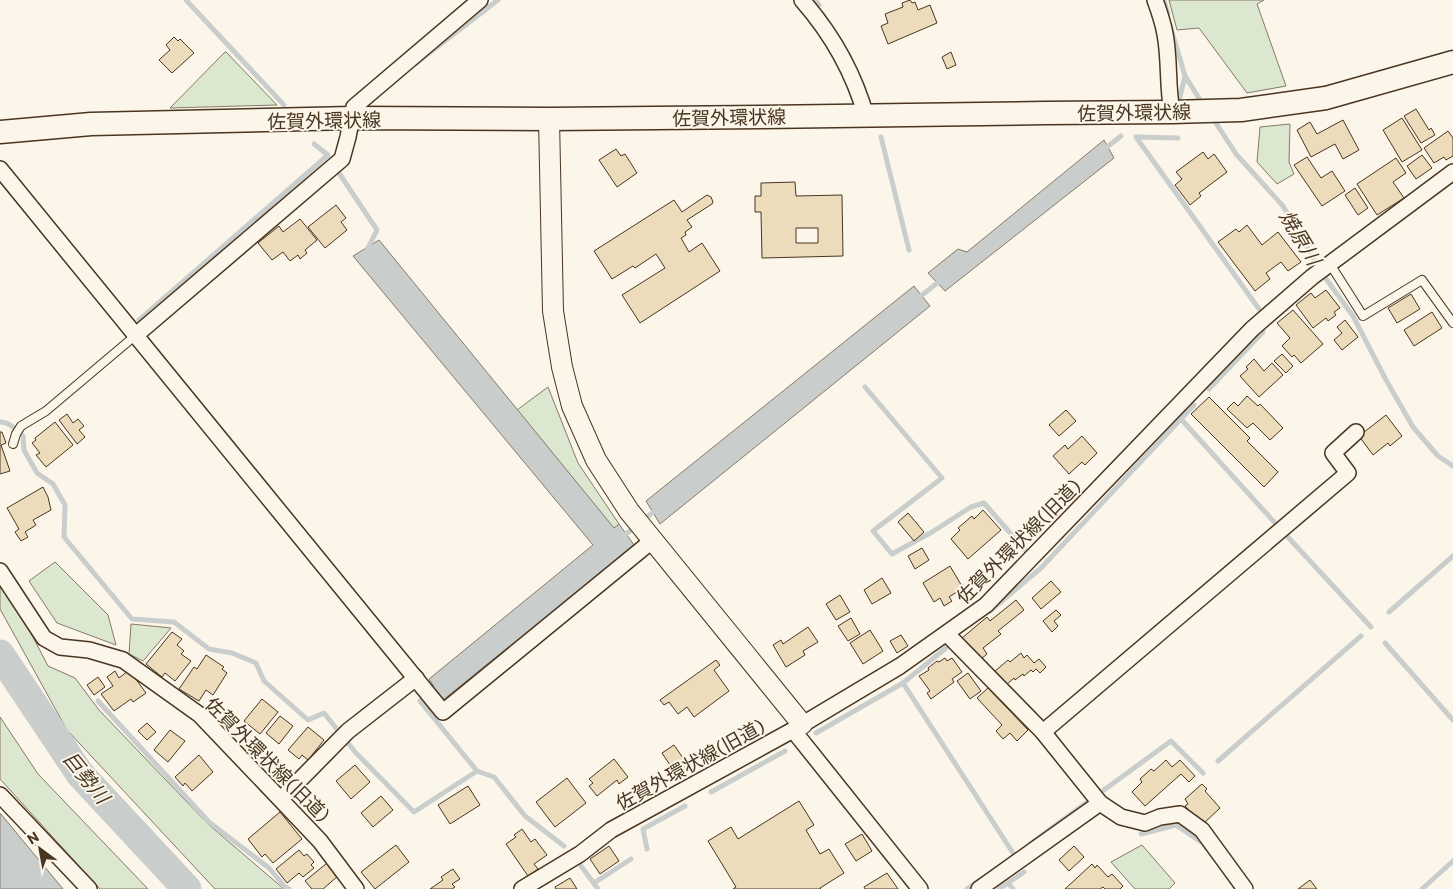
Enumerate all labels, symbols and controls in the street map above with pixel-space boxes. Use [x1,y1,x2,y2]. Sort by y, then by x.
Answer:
street label: 佐賀外環状線 [1077,100,1191,124]
street label: 佐賀外環状線 [672,105,786,129]
street label: 佐賀外環状線 [267,108,381,132]
water label: 焼原川 [1275,205,1328,271]
street label: 佐賀外環状線(旧道) [951,474,1085,608]
street label: 佐賀外環状線(旧道) [201,692,335,826]
street label: 佐賀外環状線(旧道) [612,714,768,814]
water label: 巨勢川 [59,746,116,809]
north arrow [15,824,65,874]
text: N [24,828,42,848]

